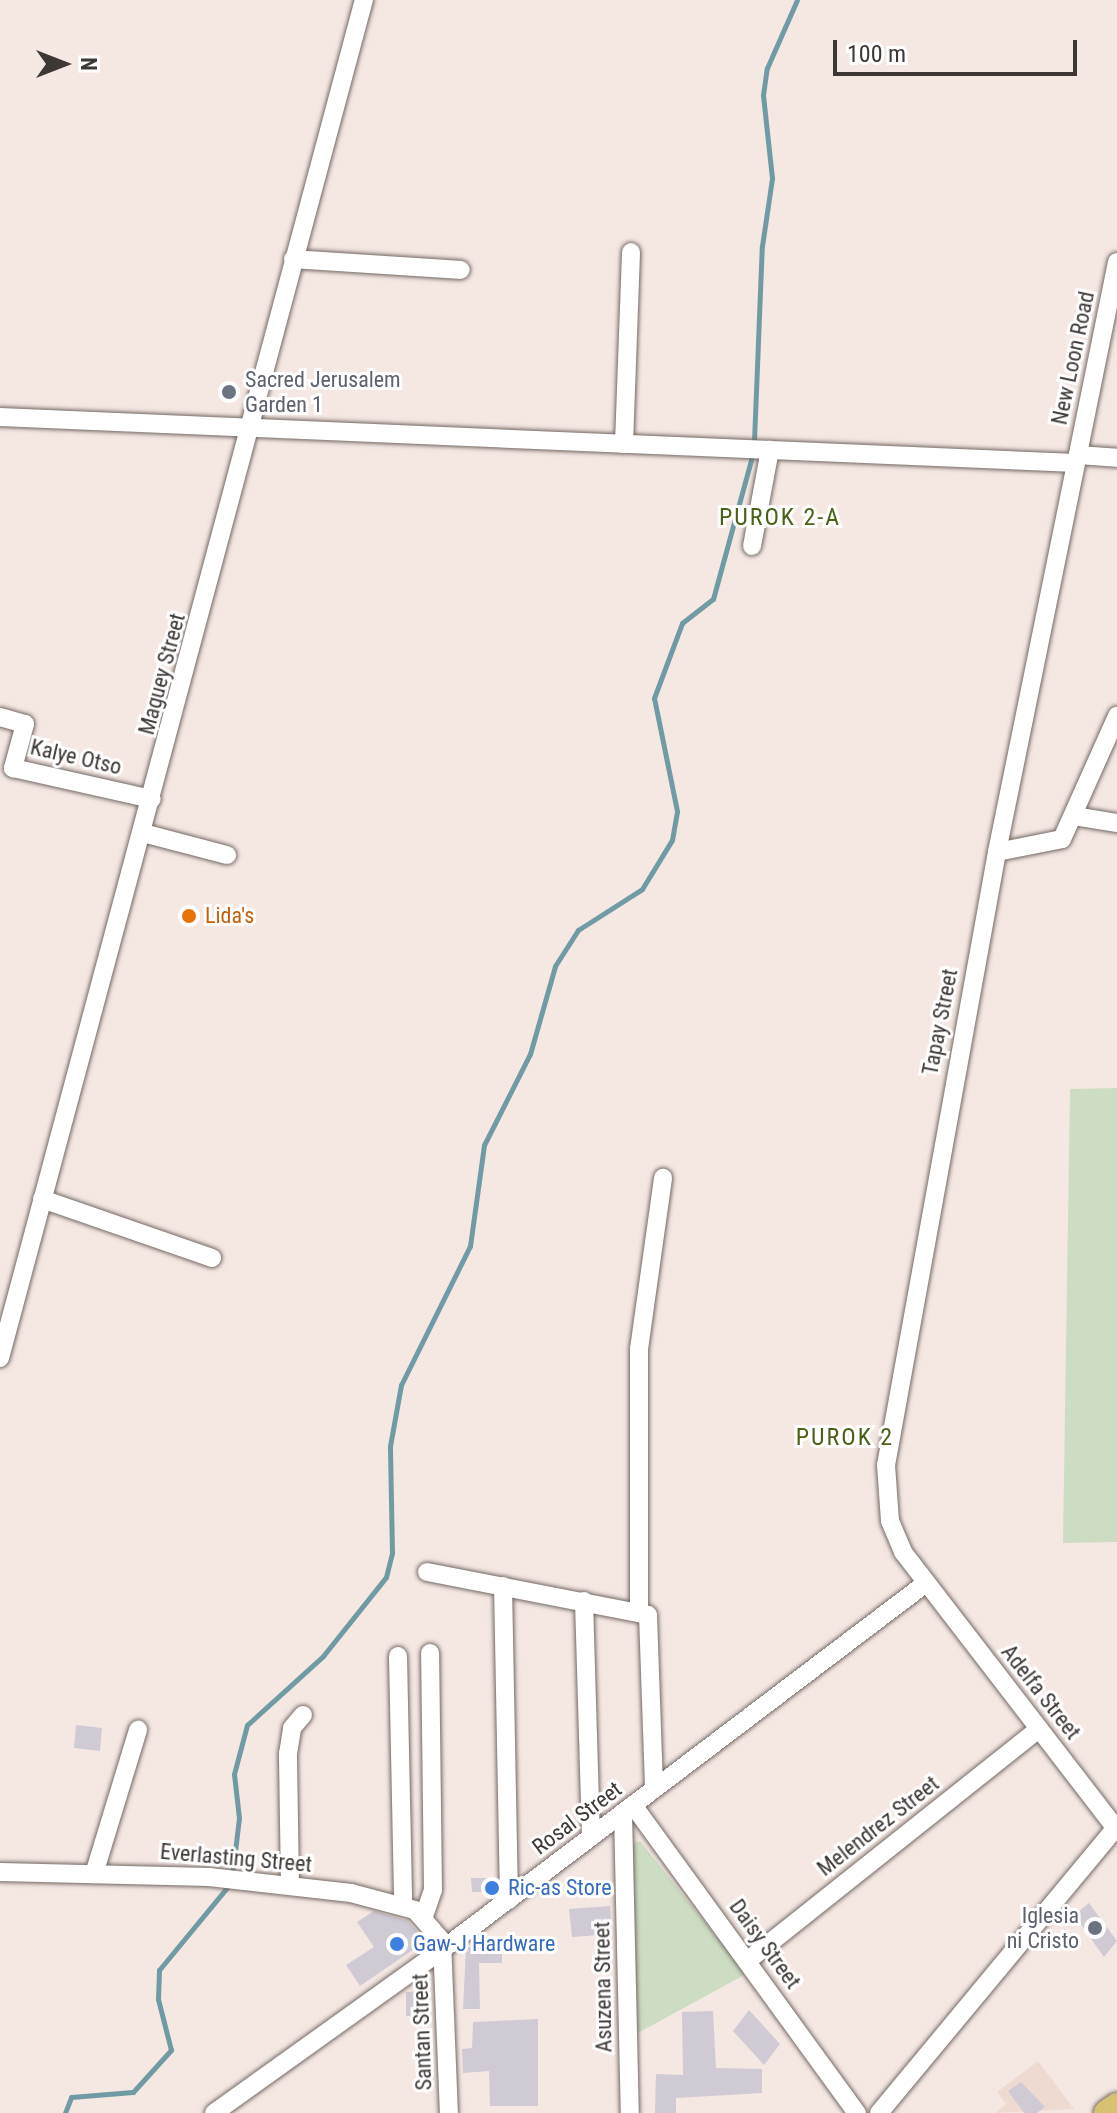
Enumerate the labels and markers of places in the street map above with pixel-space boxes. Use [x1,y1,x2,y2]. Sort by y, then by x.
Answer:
place label: Sacred Jerusalem Garden 1 [245,366,401,418]
marker: Sacred Jerusalem Garden 1 [220,383,238,401]
place label: Lida's [205,903,254,929]
marker: Lida's [180,907,198,925]
place label: Ric-as Store [508,1875,612,1901]
marker: Ric-as Store [483,1879,501,1897]
place label: Iglesia ni Cristo [1007,1902,1079,1954]
marker: Iglesia ni Cristo [1086,1919,1104,1937]
place label: Gaw-J Hardware [413,1931,555,1957]
marker: Gaw-J Hardware [388,1935,406,1953]

